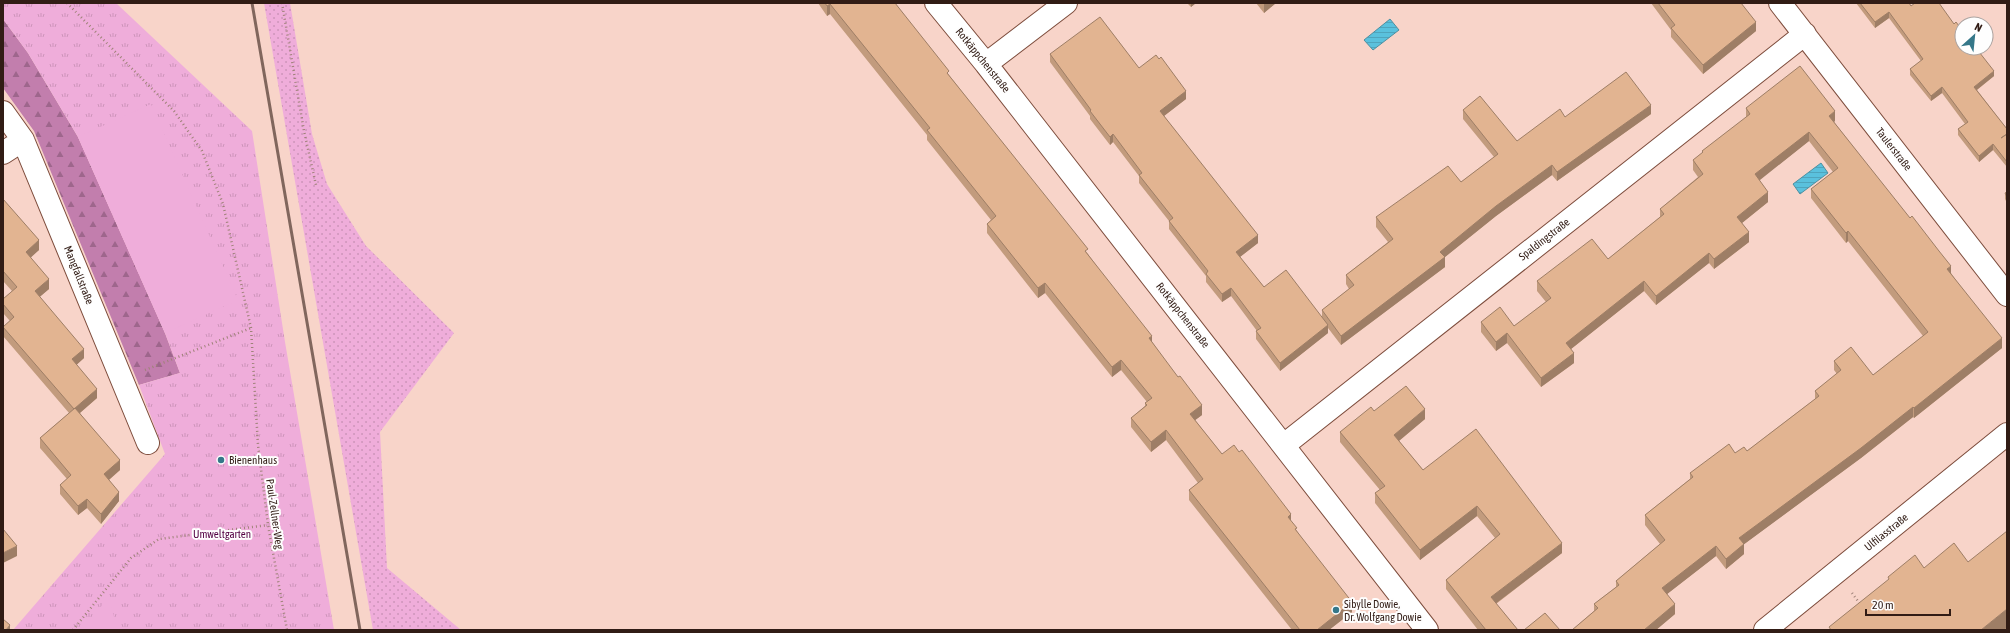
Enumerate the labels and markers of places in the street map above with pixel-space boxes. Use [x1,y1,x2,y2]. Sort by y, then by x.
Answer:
place label: Bienenhaus [229,454,277,466]
marker: Bienenhaus [216,455,226,465]
place label: Sibylle Dowie, Dr. Wolfgang Dowie [1344,598,1422,623]
marker: Sibylle Dowie, Dr. Wolfgang Dowie [1331,605,1341,615]

